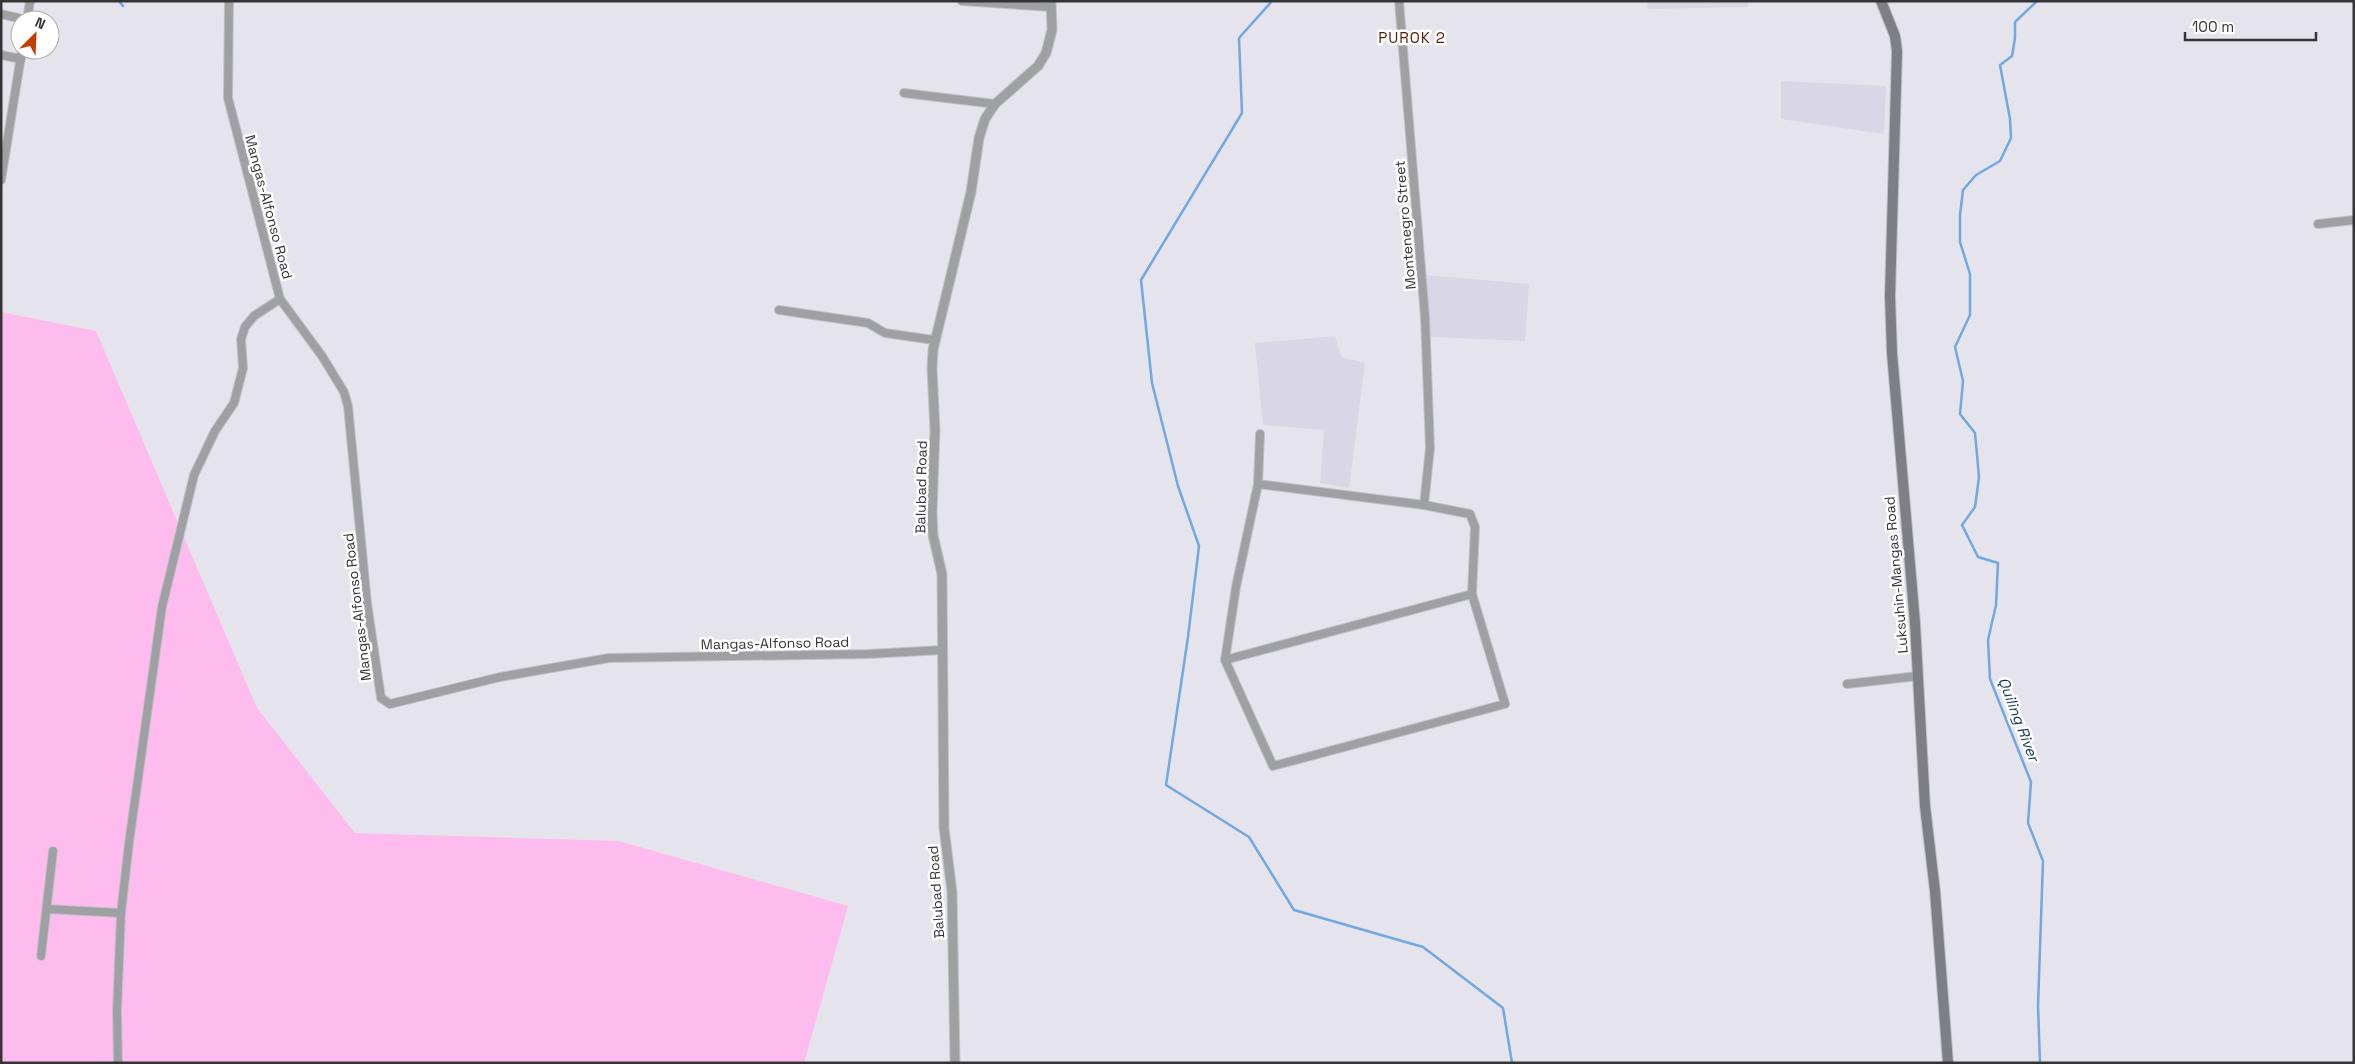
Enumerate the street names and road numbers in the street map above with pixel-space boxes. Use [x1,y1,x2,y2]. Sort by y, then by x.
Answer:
street label: Mangas-Alfonso Road [241,133,297,281]
street label: Montenegro Street [1390,160,1420,290]
street label: Balubad Road [911,440,931,534]
street label: Luksuhin-Mangas Road [1880,496,1912,654]
street label: Mangas-Alfonso Road [339,532,375,682]
street label: Mangas-Alfonso Road [701,633,849,653]
street label: Balubad Road [924,845,948,939]

